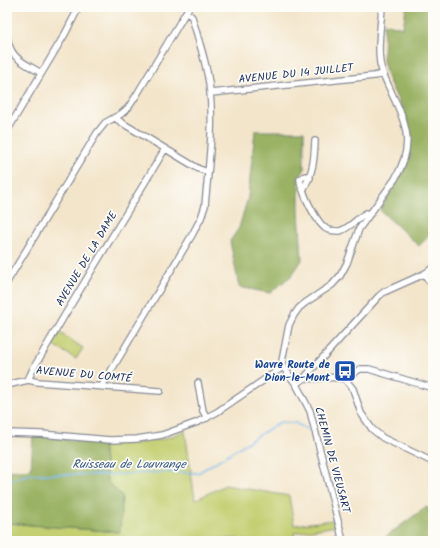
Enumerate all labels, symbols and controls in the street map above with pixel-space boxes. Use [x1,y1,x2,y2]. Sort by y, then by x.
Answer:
street label: AVENUE DU 14 JUILLET [238,59,355,89]
street label: AVENUE DE LA DAME [52,208,123,310]
place label: Wavre Route de Dion-le-Mont [255,356,331,387]
bus stop icon: Wavre Route de Dion-le-Mont [332,358,358,384]
street label: AVENUE DU COMTÉ [35,362,133,388]
street label: CHEMIN DE VIEUSART [309,405,355,516]
water label: Ruisseau de Louvrange [72,455,187,474]

